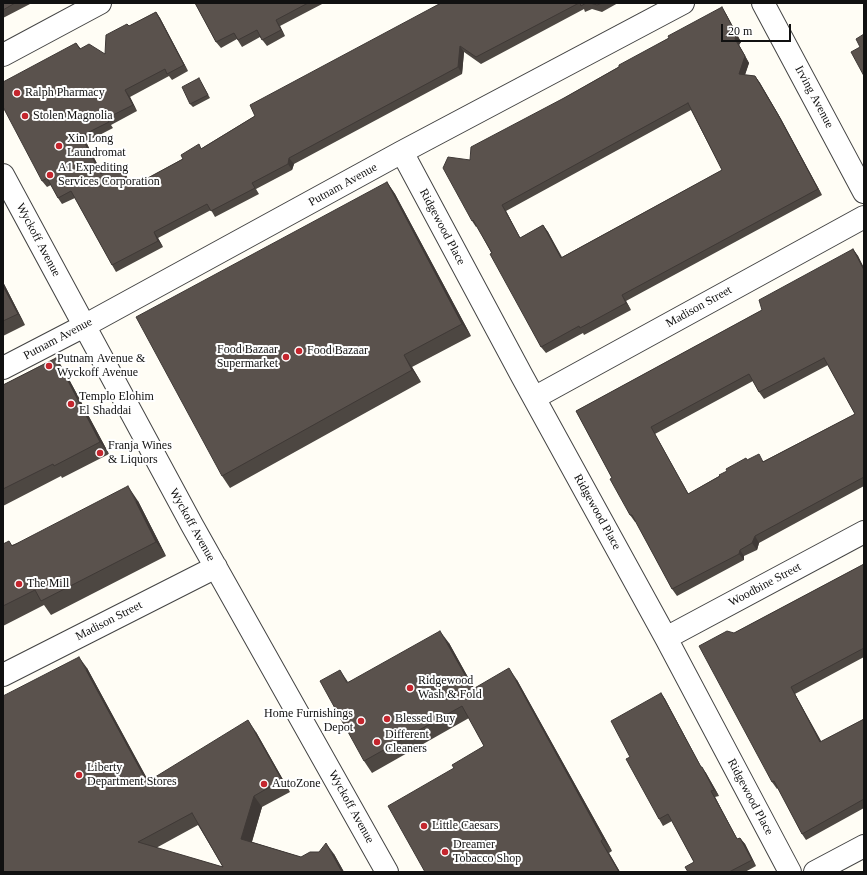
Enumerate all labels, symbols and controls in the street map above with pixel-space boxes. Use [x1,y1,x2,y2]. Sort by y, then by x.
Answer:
scale bar [723,16,793,42]
text: 20 m [728,24,752,38]
street label: Irving Avenue [792,63,836,131]
place label: Ralph Pharmacy [25,86,105,100]
marker: Ralph Pharmacy [12,88,22,98]
place label: Stolen Magnolia [33,109,113,123]
marker: Stolen Magnolia [20,111,30,121]
place label: Xin Long Laundromat [67,132,126,160]
marker: Xin Long Laundromat [54,141,64,151]
street label: Putnam Avenue [306,160,380,210]
place label: A1 Expediting Services Corporation [58,161,160,189]
marker: A1 Expediting Services Corporation [45,170,55,180]
street label: Ridgewood Place [416,186,468,268]
street label: Wyckoff Avenue [13,201,63,279]
street label: Madison Street [664,283,734,331]
street label: Putnam Avenue [21,315,95,363]
place label: Food Bazaar Supermarket [217,343,278,371]
place label: Food Bazaar [307,344,368,358]
marker: Food Bazaar [294,346,304,356]
place label: Putnam Avenue & Wyckoff Avenue [57,352,145,380]
marker: Food Bazaar Supermarket [281,352,291,362]
marker: Putnam Avenue & Wyckoff Avenue [44,361,54,371]
place label: Templo Elohim El Shaddai [79,390,154,418]
marker: Templo Elohim El Shaddai [66,399,76,409]
place label: Franja Wines & Liquors [108,439,172,467]
marker: Franja Wines & Liquors [95,448,105,458]
street label: Ridgewood Place [570,472,624,552]
street label: Wyckoff Avenue [166,486,218,564]
street label: Woodbine Street [726,560,804,610]
place label: The Mill [27,577,69,591]
marker: The Mill [14,579,24,589]
street label: Madison Street [73,598,145,644]
place label: Ridgewood Wash & Fold [418,674,482,702]
marker: Ridgewood Wash & Fold [405,683,415,693]
place label: Home Furnishings Depot [264,707,353,735]
place label: Blessed Buy [395,712,455,726]
marker: Blessed Buy [382,714,392,724]
marker: Home Furnishings Depot [356,716,366,726]
place label: Different Cleaners [385,728,429,756]
marker: Different Cleaners [372,737,382,747]
street label: Ridgewood Place [724,756,776,838]
place label: Liberty Department Stores [87,761,177,789]
street label: Wyckoff Avenue [325,768,377,846]
marker: Liberty Department Stores [74,770,84,780]
place label: AutoZone [272,777,321,791]
marker: AutoZone [259,779,269,789]
place label: Little Caesars [432,819,498,833]
marker: Little Caesars [419,821,429,831]
place label: Dreamer Tobacco Shop [453,838,521,866]
marker: Dreamer Tobacco Shop [440,847,450,857]

